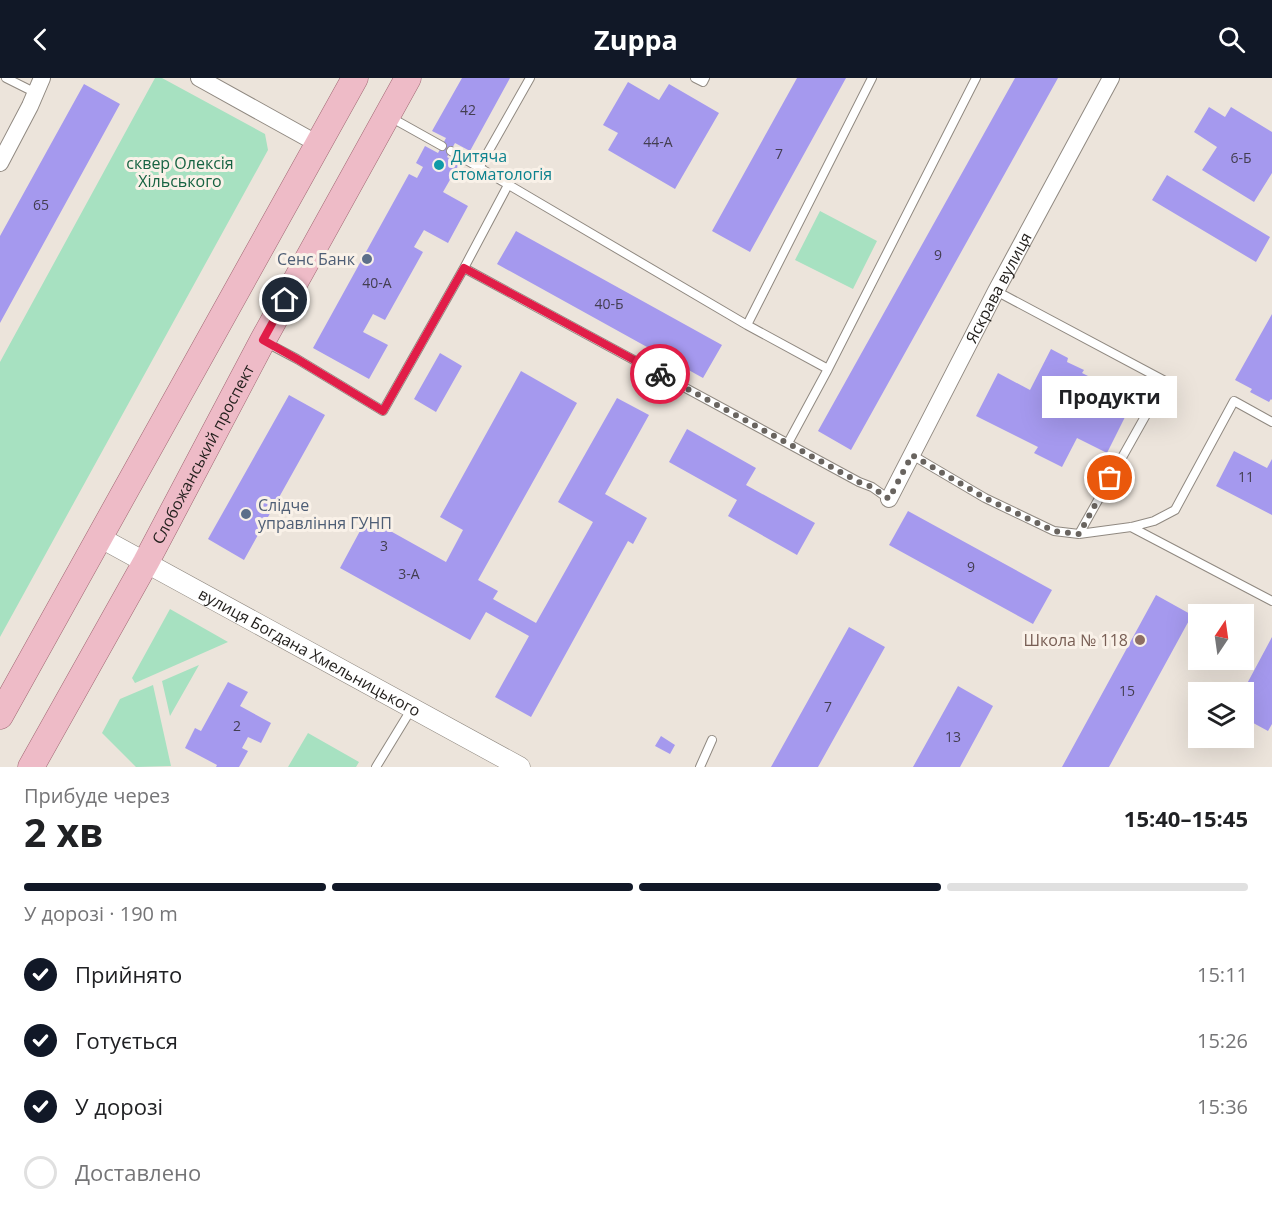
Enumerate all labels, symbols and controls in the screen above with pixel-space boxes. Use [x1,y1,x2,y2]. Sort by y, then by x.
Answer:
text: Zuppa [594,21,678,58]
icon: back [24,23,57,56]
icon: search [1215,23,1248,56]
house number: 42 [460,100,476,119]
house number: 44-А [643,132,673,151]
house number: 7 [775,144,783,163]
place label: Дитяча стоматологія [451,145,552,185]
house number: 6-Б [1230,148,1252,167]
park label: сквер Олексія Хільського [126,152,234,192]
marker: Дитяча стоматологія [432,158,446,172]
house number: 65 [33,195,49,214]
street label: Яскрава вулиця [960,228,1037,347]
house number: 9 [934,245,942,264]
place label: Сенс Банк [277,248,356,270]
marker: Сенс Банк [360,252,374,266]
house number: 40-А [362,273,392,292]
pin [259,274,310,325]
icon: home [268,283,301,316]
house number: 40-Б [594,294,624,313]
courier [630,344,690,404]
icon: bike [644,358,677,391]
street label: Слобожанський проспект [146,360,260,548]
callout: Продукти [1042,376,1178,418]
text: Продукти [1058,383,1161,410]
pin [1084,452,1135,503]
icon: bag [1093,461,1126,494]
house number: 11 [1238,467,1254,486]
place label: Слідче управління ГУНП [258,494,392,534]
marker: Слідче управління ГУНП [239,507,253,521]
house number: 3 [380,536,388,555]
house number: 9 [967,557,975,576]
house number: 3-А [398,564,420,583]
street label: вулиця Богдана Хмельницького [195,583,425,722]
north arrow [1188,604,1254,670]
map controls [1188,604,1254,748]
place label: Школа № 118 [1024,629,1128,651]
marker: Школа № 118 [1133,633,1147,647]
house number: 15 [1119,681,1135,700]
button: layers [1188,682,1254,748]
house number: 7 [824,697,832,716]
house number: 2 [233,716,241,735]
house number: 13 [945,727,961,746]
text: Прибуде через [24,782,170,809]
text: 15:40–15:45 [1124,803,1248,833]
text: 2 хв [24,805,104,858]
text: У дорозі · 190 m [24,900,178,927]
icon: check [24,958,57,991]
text: Прийнято [75,959,182,989]
text: 15:11 [1197,961,1248,988]
icon: check [24,1024,57,1057]
text: Готується [75,1025,178,1055]
text: 15:26 [1197,1027,1248,1054]
icon: check [24,1090,57,1123]
text: У дорозі [75,1091,163,1121]
text: 15:36 [1197,1093,1248,1120]
text: Доставлено [75,1157,201,1187]

